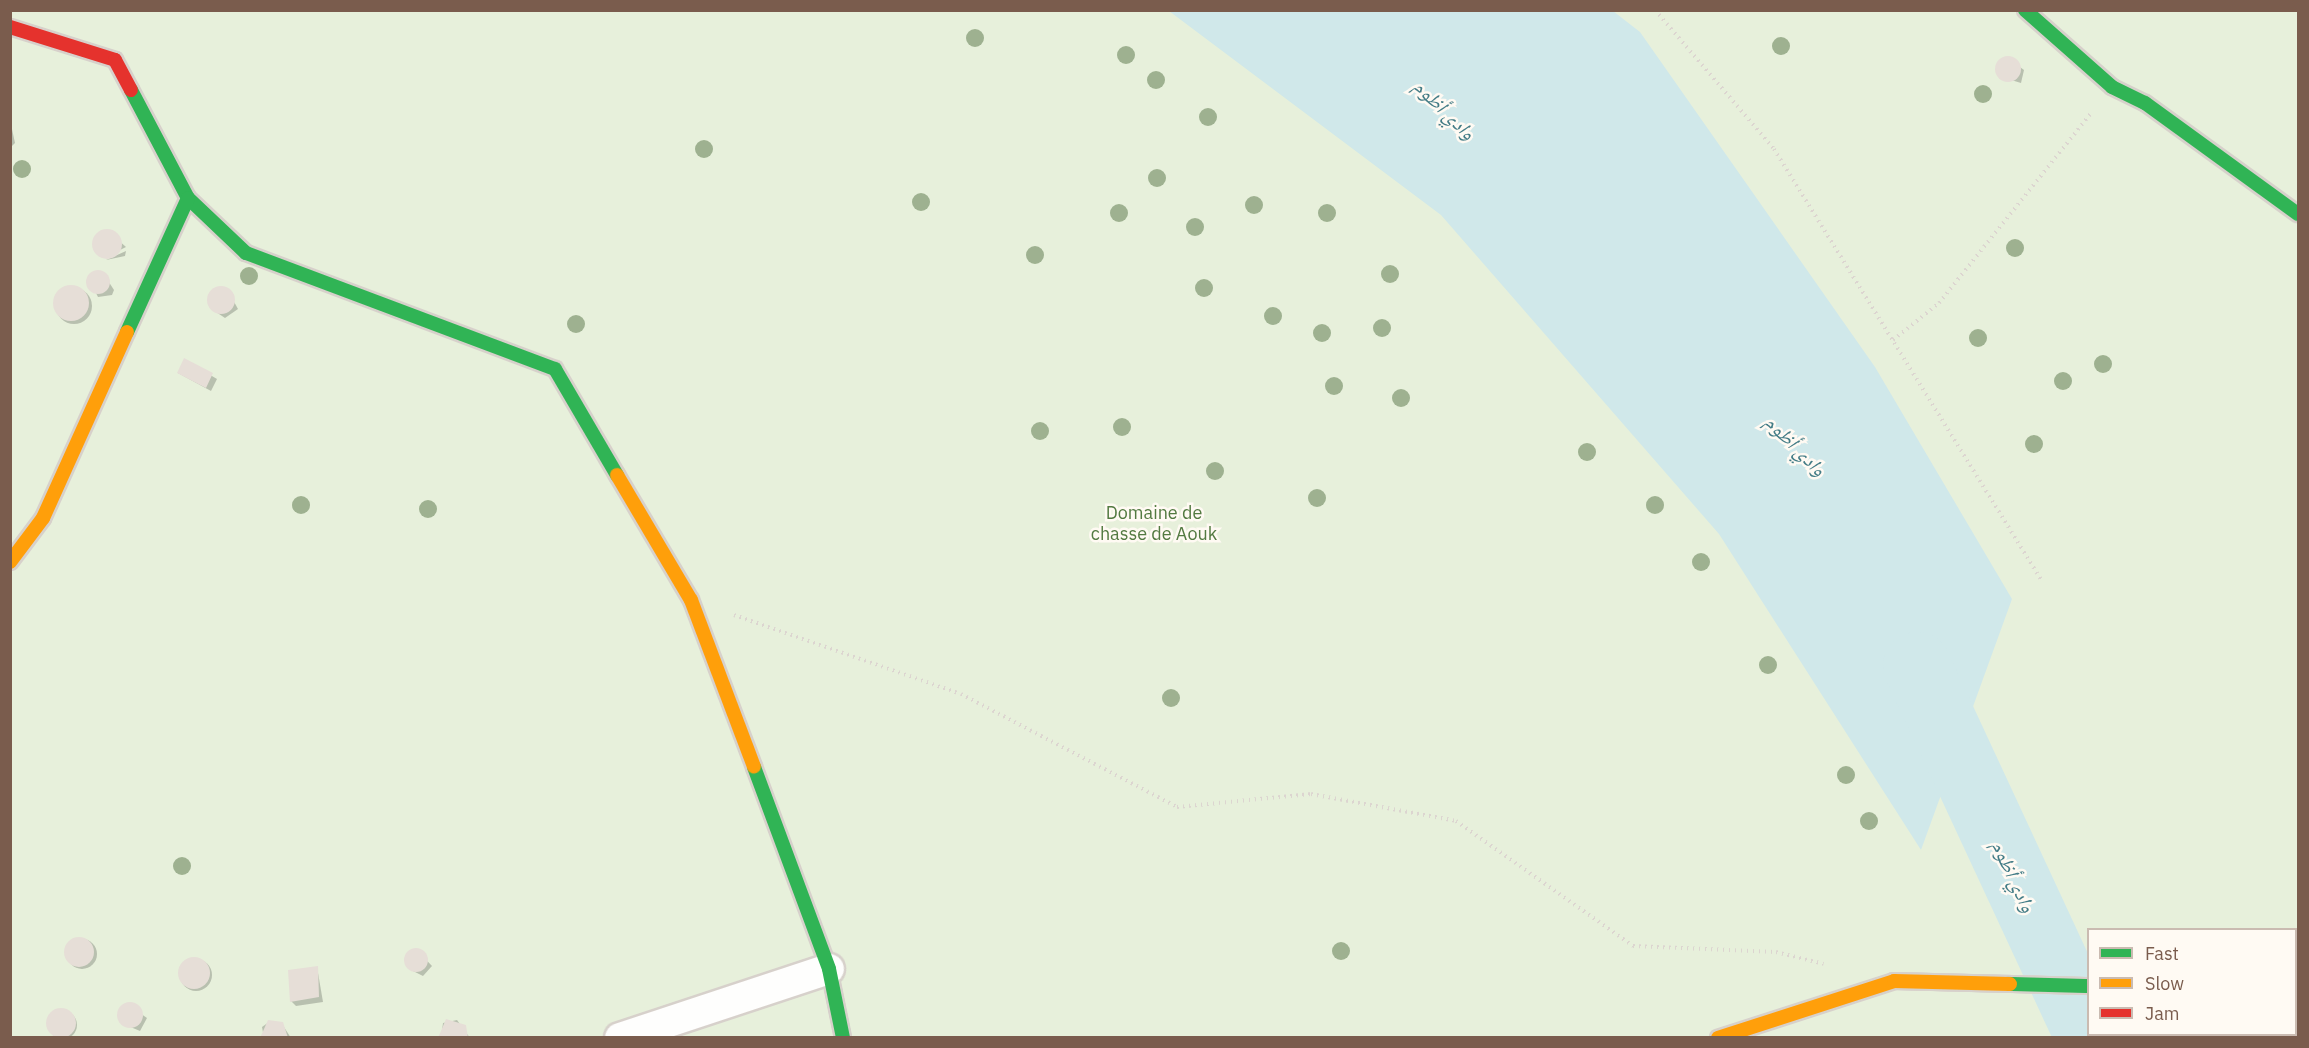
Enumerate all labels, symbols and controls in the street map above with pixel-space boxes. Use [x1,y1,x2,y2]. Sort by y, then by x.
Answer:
water label: وادي أظوم [1409,74,1481,144]
water label: وادي أظوم [1760,409,1832,481]
park label: Domaine de chasse de Aouk [1091,503,1217,546]
water label: وادي أظوم [1987,836,2041,916]
legend [2087,928,2297,1036]
text: Fast [2145,942,2179,965]
text: Slow [2145,972,2184,995]
text: Jam [2145,1002,2180,1025]

